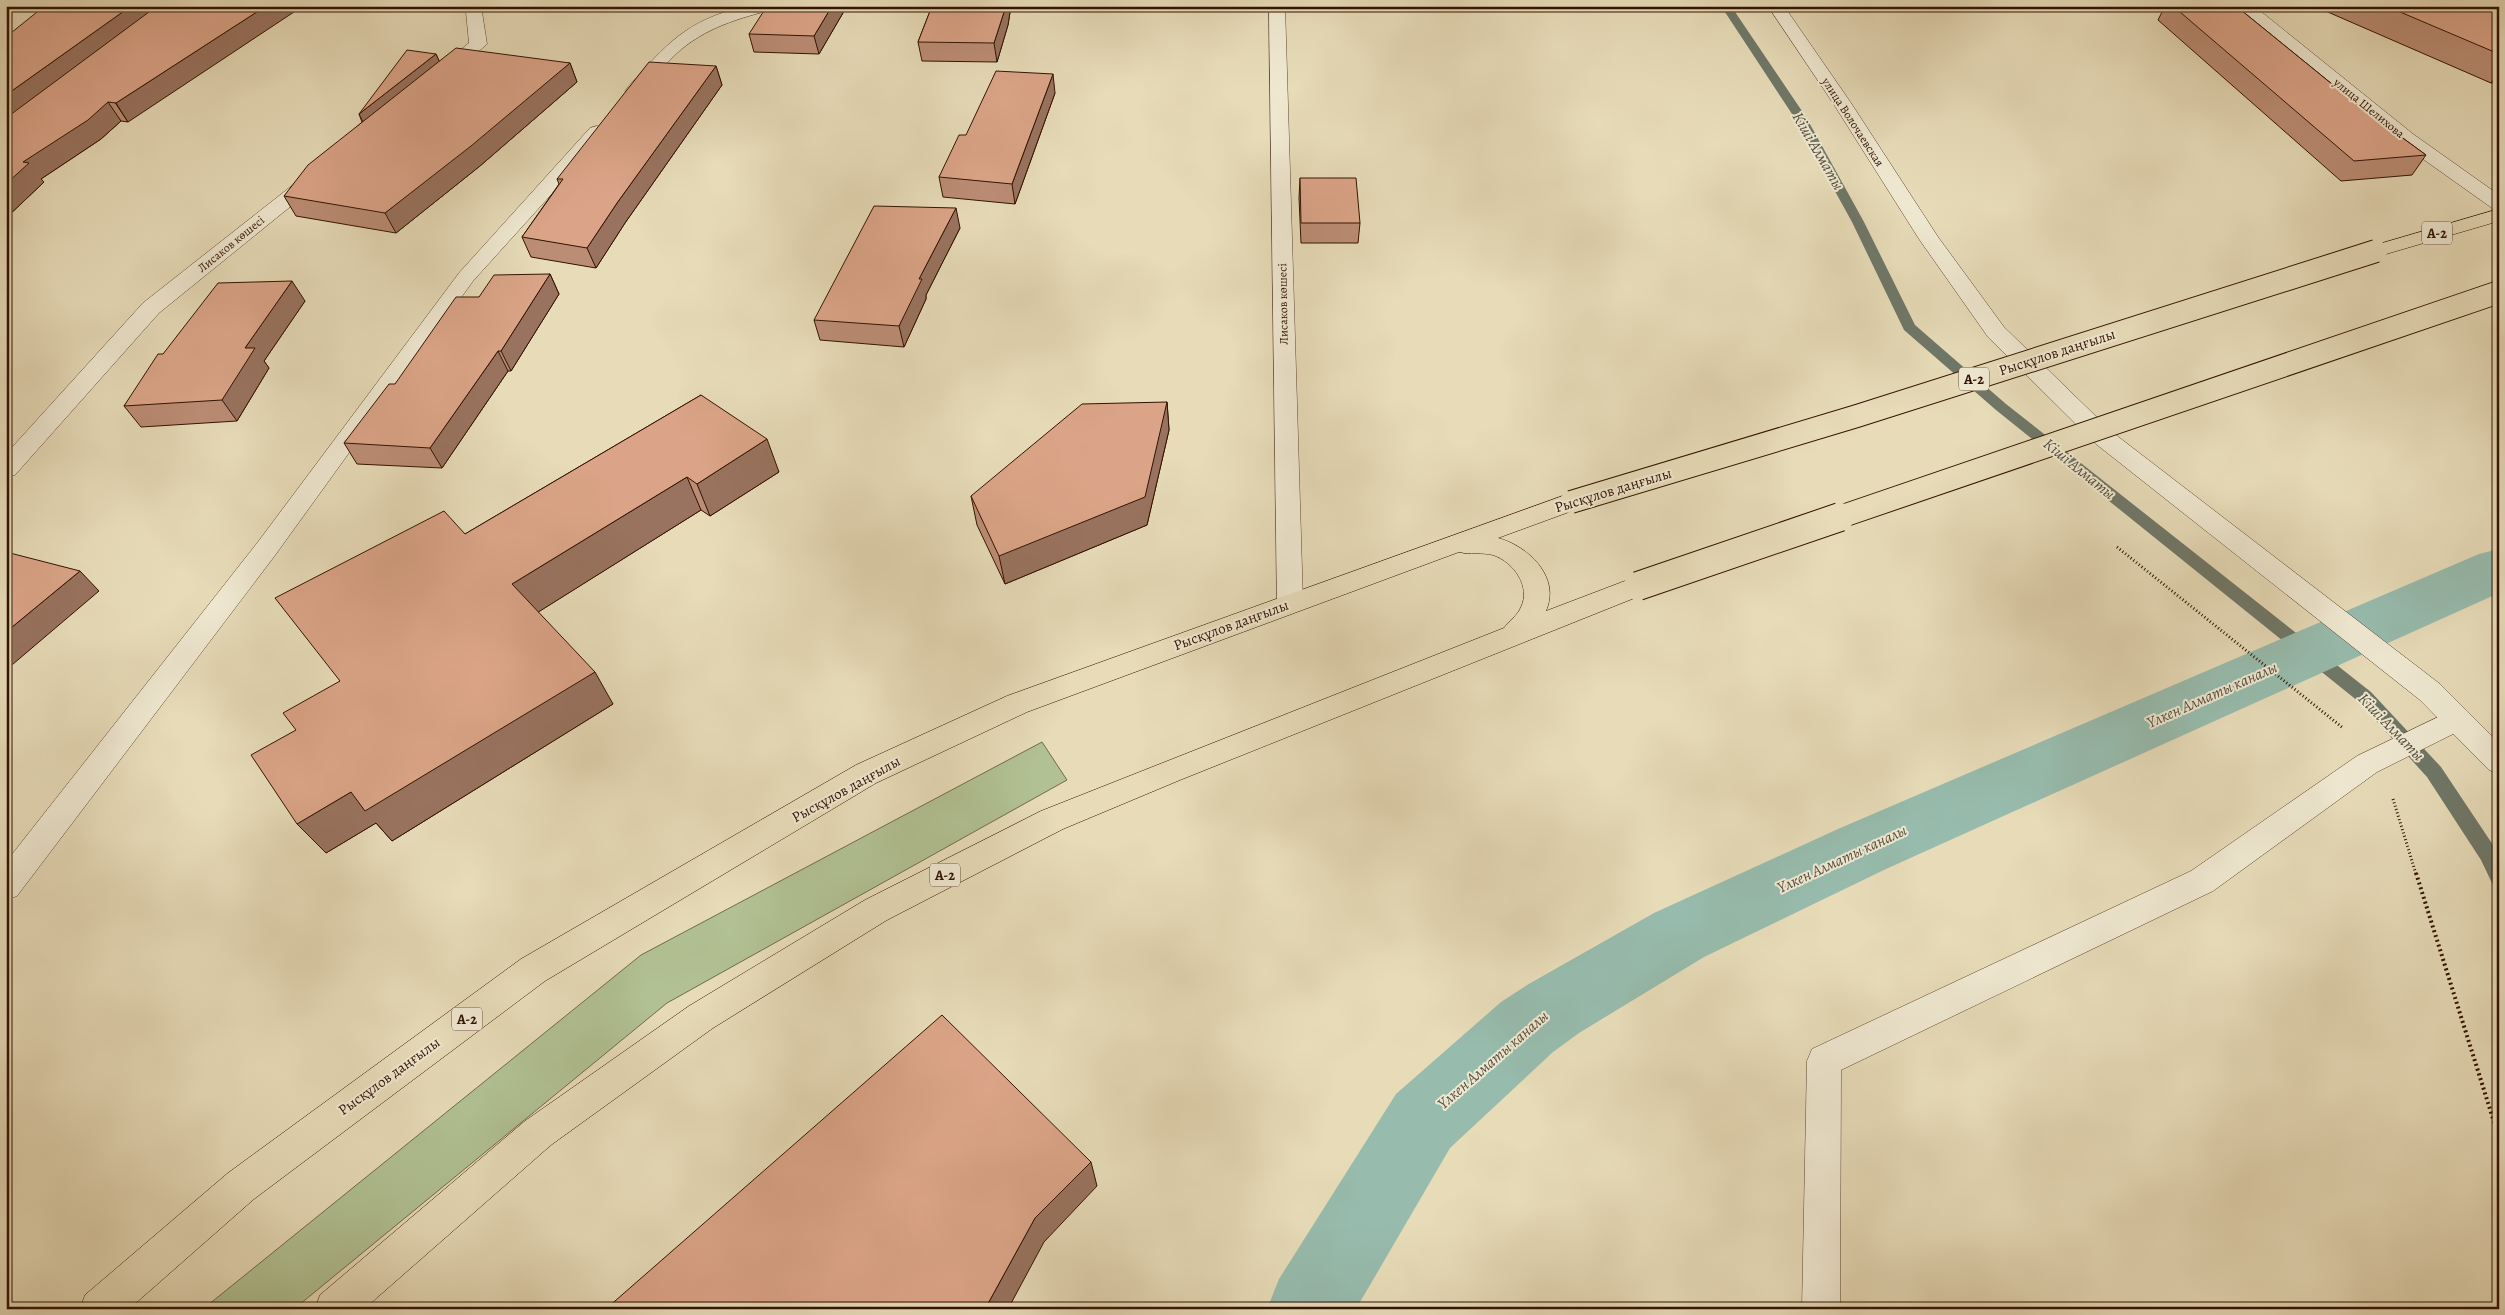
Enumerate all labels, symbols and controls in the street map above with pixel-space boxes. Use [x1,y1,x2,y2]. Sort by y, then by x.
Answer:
street label: улица Волочаевская [1818,74,1888,170]
street label: улица Шелихова [2329,74,2408,142]
water label: Кіші Алматы [1787,108,1849,194]
street label: Лисаков көшесі [194,212,268,276]
road number: A-2 [2422,222,2452,244]
street label: Лисаков көшесі [1274,263,1292,345]
street label: Рысқұлов даңғылы [1996,324,2118,380]
road number: A-2 [1959,368,1989,390]
water label: Кіші Алматы [2038,433,2120,505]
street label: Рысқұлов даңғылы [1552,463,1674,517]
street label: Рысқұлов даңғылы [1171,595,1291,655]
water label: Үлкен Алматы каналы [2143,656,2281,734]
water label: Кіші Алматы [2353,688,2429,766]
street label: Рысқұлов даңғылы [788,751,904,827]
water label: Үлкен Алматы каналы [1774,819,1911,899]
road number: A-2 [930,864,960,886]
water label: Үлкен Алматы каналы [1433,1005,1554,1114]
road number: A-2 [452,1008,482,1030]
street label: Рысқұлов даңғылы [334,1032,444,1120]

